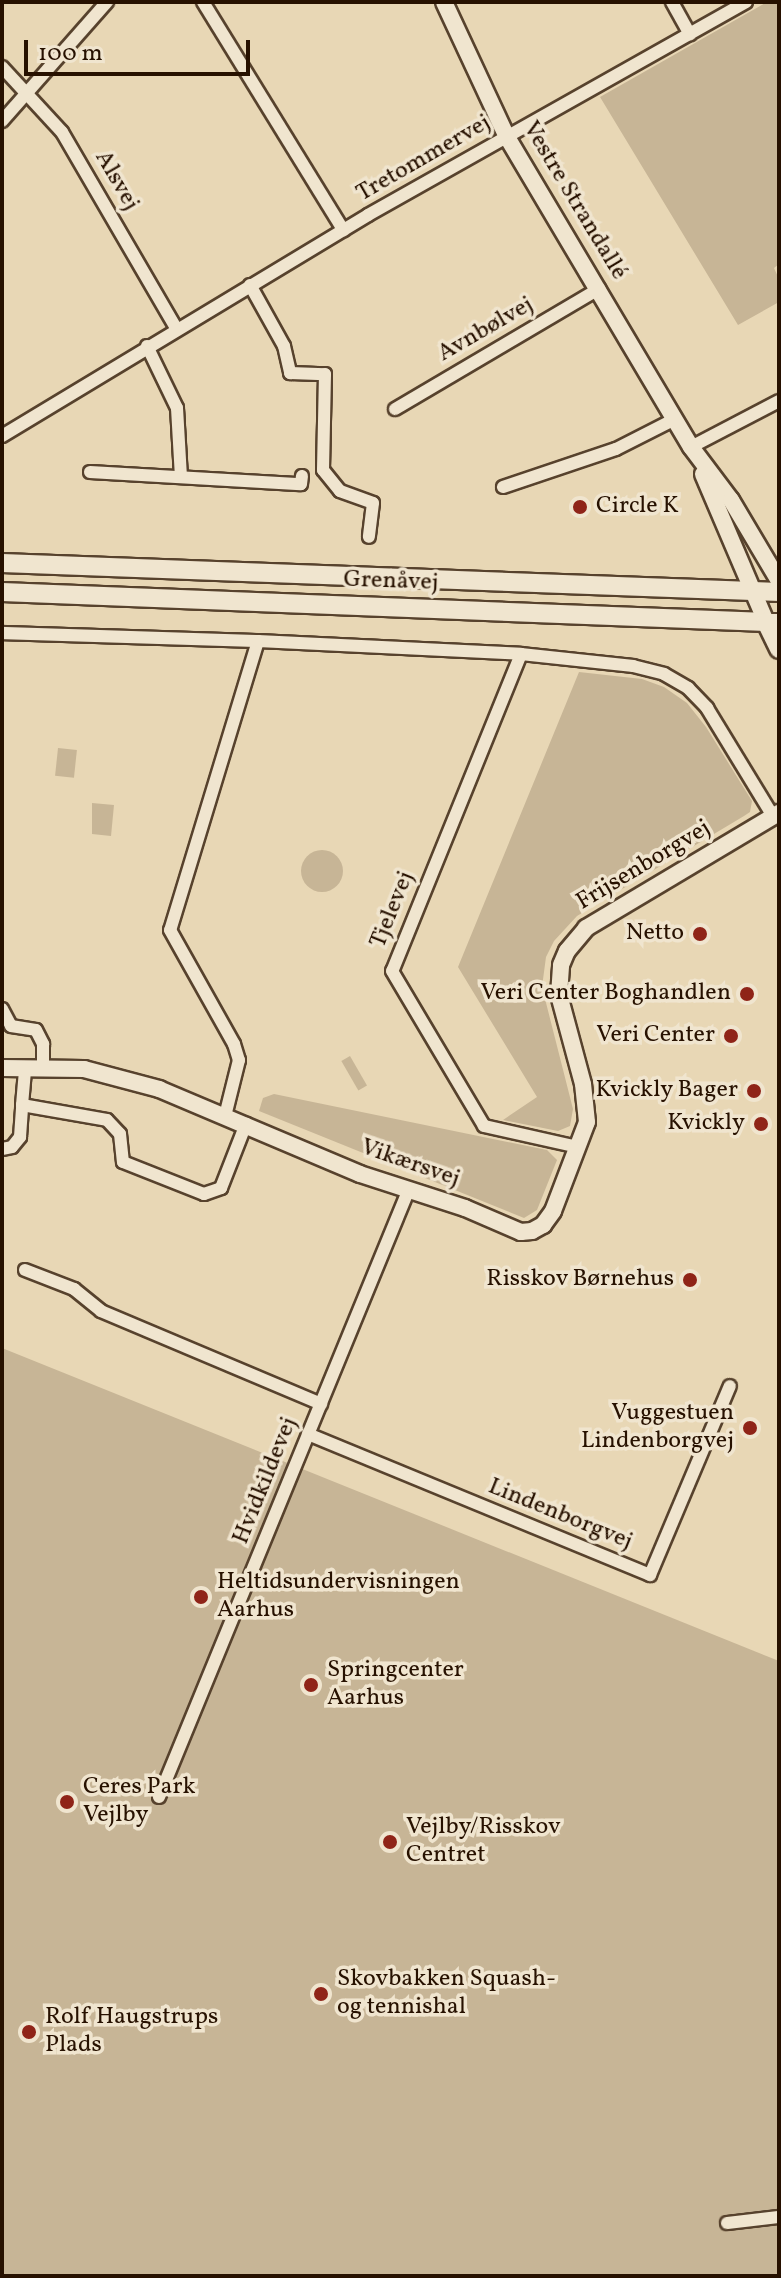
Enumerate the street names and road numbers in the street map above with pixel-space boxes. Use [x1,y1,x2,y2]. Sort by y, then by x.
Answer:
street label: Tretommervej [352,109,496,209]
street label: Vestre Strandallé [515,117,633,285]
street label: Alsvej [87,146,145,216]
street label: Avnbølvej [433,291,539,369]
street label: Grenåvej [343,566,439,598]
street label: Frijsenborgvej [572,815,716,917]
street label: Tjelevej [365,868,421,952]
street label: Vikærsvej [357,1134,463,1194]
street label: Hvidkildevej [228,1413,304,1549]
street label: Lindenborgvej [484,1473,636,1557]

